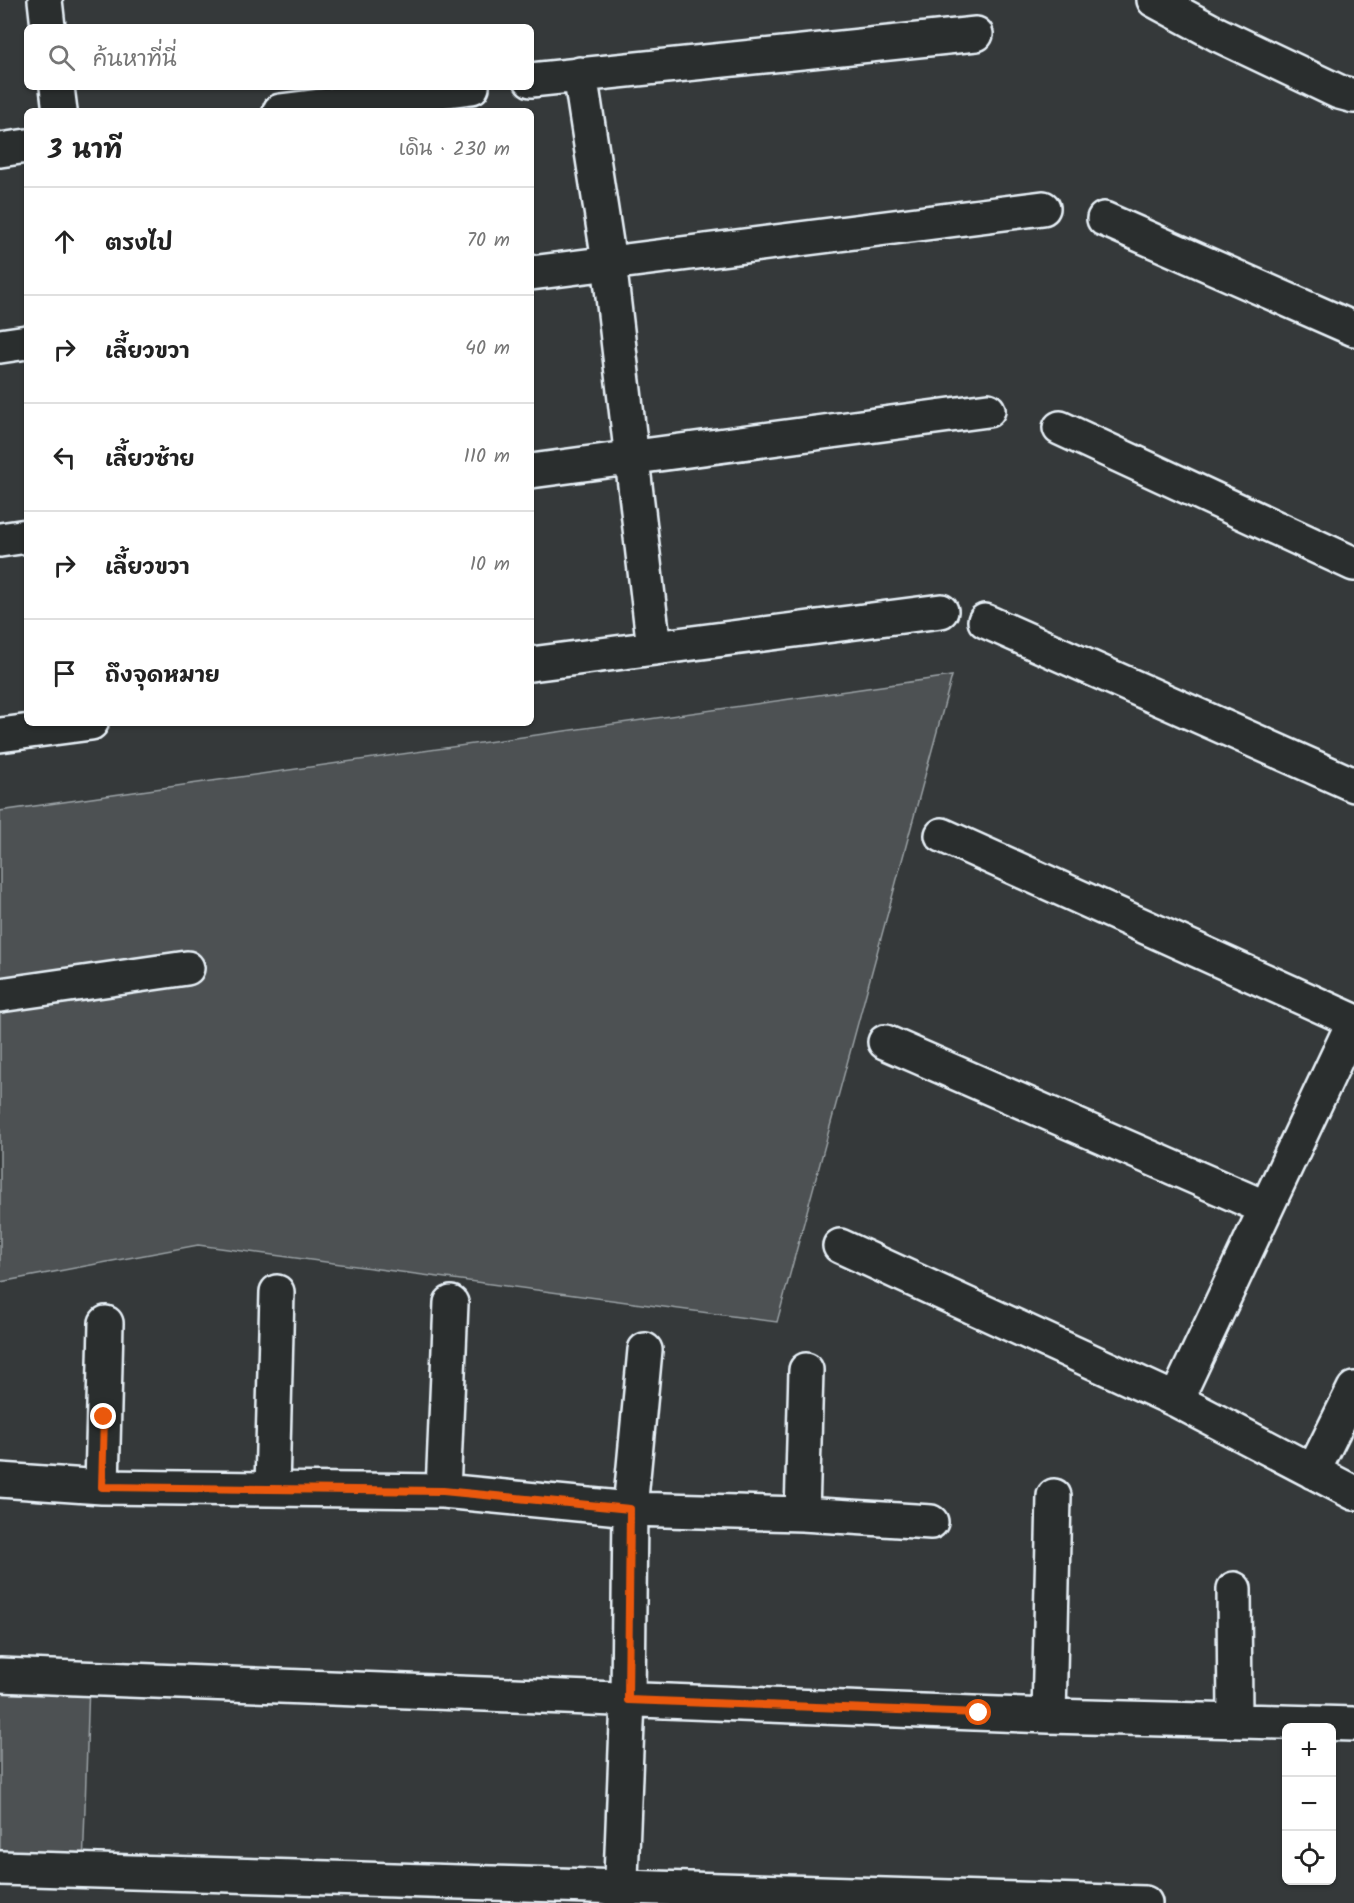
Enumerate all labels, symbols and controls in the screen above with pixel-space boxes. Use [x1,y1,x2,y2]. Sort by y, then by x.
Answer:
search box [24,24,534,90]
icon: search [45,41,78,74]
text: ค้นหาที่นี่ [93,43,177,78]
text: 3 นาที [48,130,122,172]
text: เดิน · 230 m [399,134,510,166]
icon: ahead [48,225,81,258]
text: 70 m [467,225,510,257]
text: ตรงไป [105,227,173,262]
icon: right [48,333,81,366]
text: 40 m [465,333,510,365]
text: เลี้ยวขวา [105,335,189,370]
icon: left [48,441,81,474]
text: 110 m [464,441,510,473]
text: เลี้ยวซ้าย [105,443,195,478]
icon: right [48,549,81,582]
text: 10 m [470,549,510,581]
text: เลี้ยวขวา [105,551,189,586]
icon: arrive [48,657,81,690]
text: ถึงจุดหมาย [105,659,220,694]
route end [90,1403,116,1429]
route start [965,1699,991,1725]
map controls [1282,1723,1336,1885]
button: + [1282,1723,1336,1777]
button: − [1282,1777,1336,1831]
button: locate [1282,1831,1336,1885]

